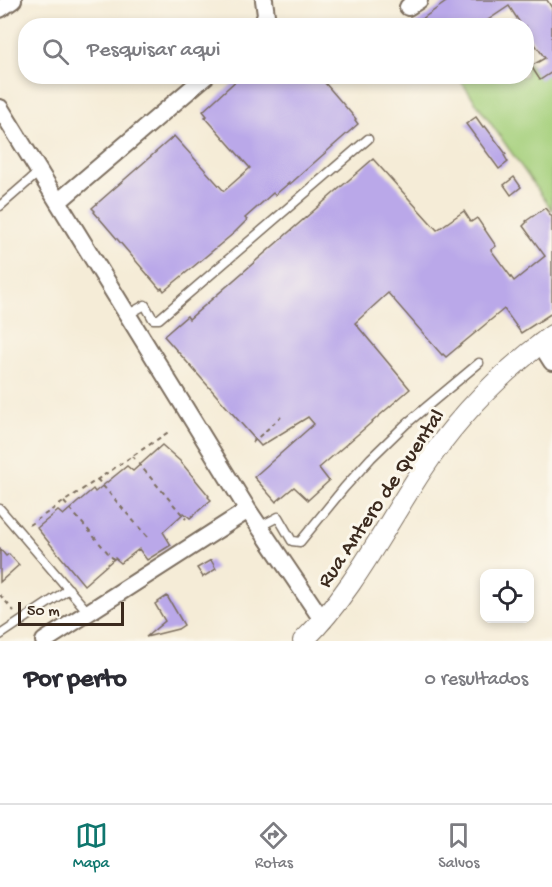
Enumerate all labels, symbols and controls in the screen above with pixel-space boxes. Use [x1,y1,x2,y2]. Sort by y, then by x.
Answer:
search box [18,18,534,84]
icon: search [39,35,72,68]
text: Pesquisar aqui [87,38,221,64]
street label: Rua Antero de Quental [313,405,452,593]
map controls [480,569,534,623]
button: locate [480,569,534,623]
scale bar [18,599,124,626]
text: 50 m [27,603,60,622]
text: Por perto [24,665,127,696]
text: 0 resultados [425,669,528,692]
tab: Mapa [73,819,109,874]
tab: Rotas [255,819,293,874]
tab: Salvos [438,819,479,874]

